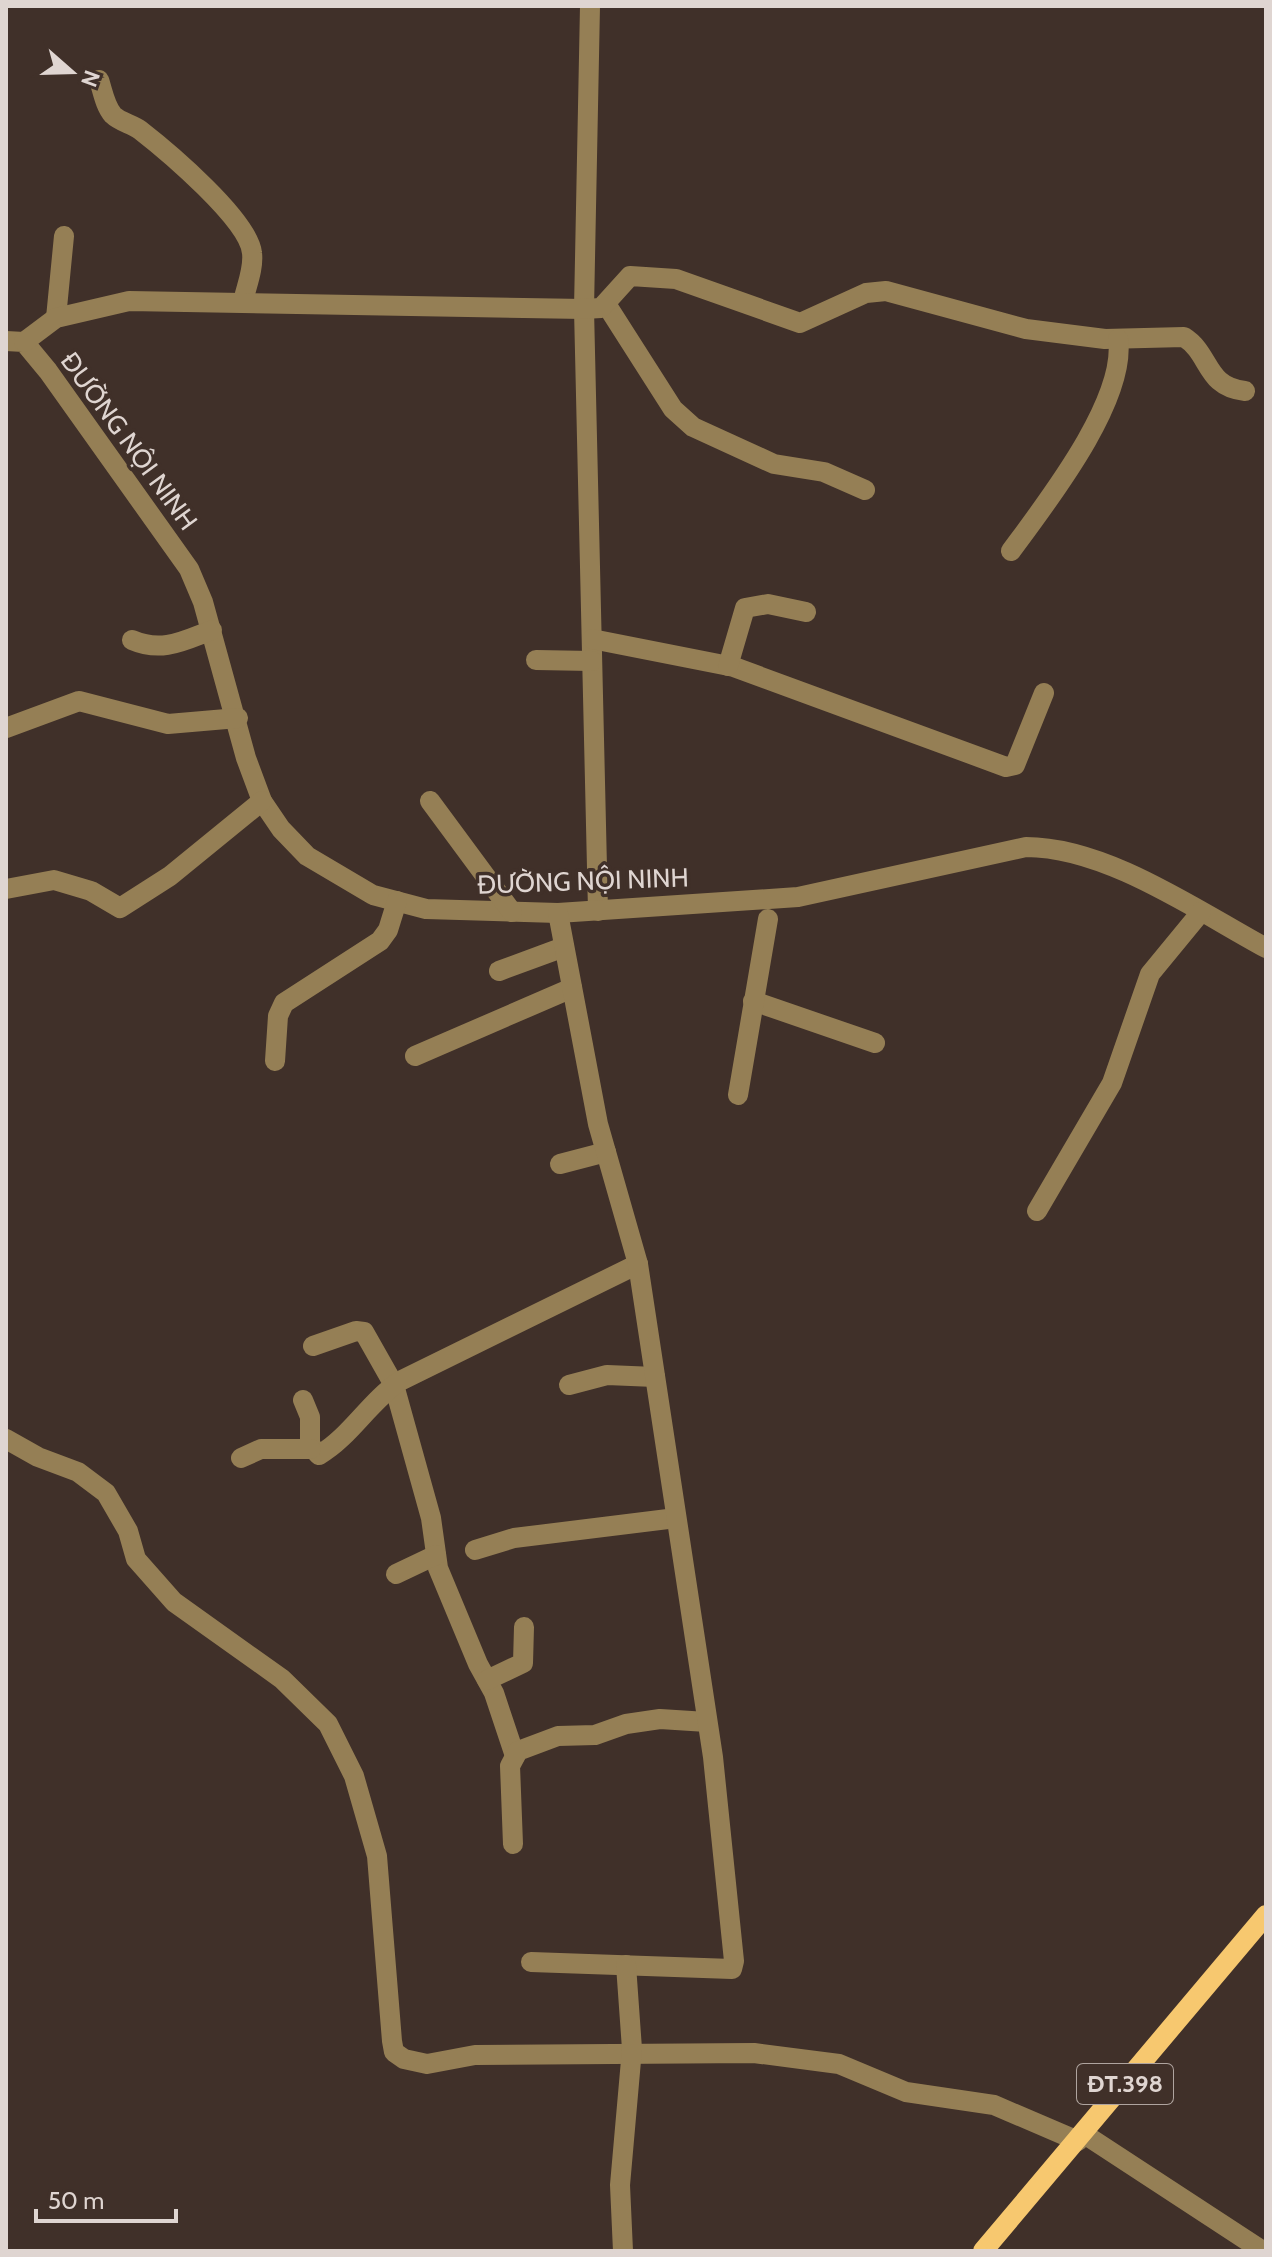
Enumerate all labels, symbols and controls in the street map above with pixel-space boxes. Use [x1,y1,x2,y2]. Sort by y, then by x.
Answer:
north arrow [32,32,112,112]
text: N [75,67,106,91]
street label: ĐƯỜNG NỘI NINH [54,346,204,536]
street label: ĐƯỜNG NỘI NINH [477,861,689,901]
road number: ĐT.398 [1077,2064,1173,2104]
scale bar [36,2173,176,2223]
text: 50 m [48,2186,104,2215]

